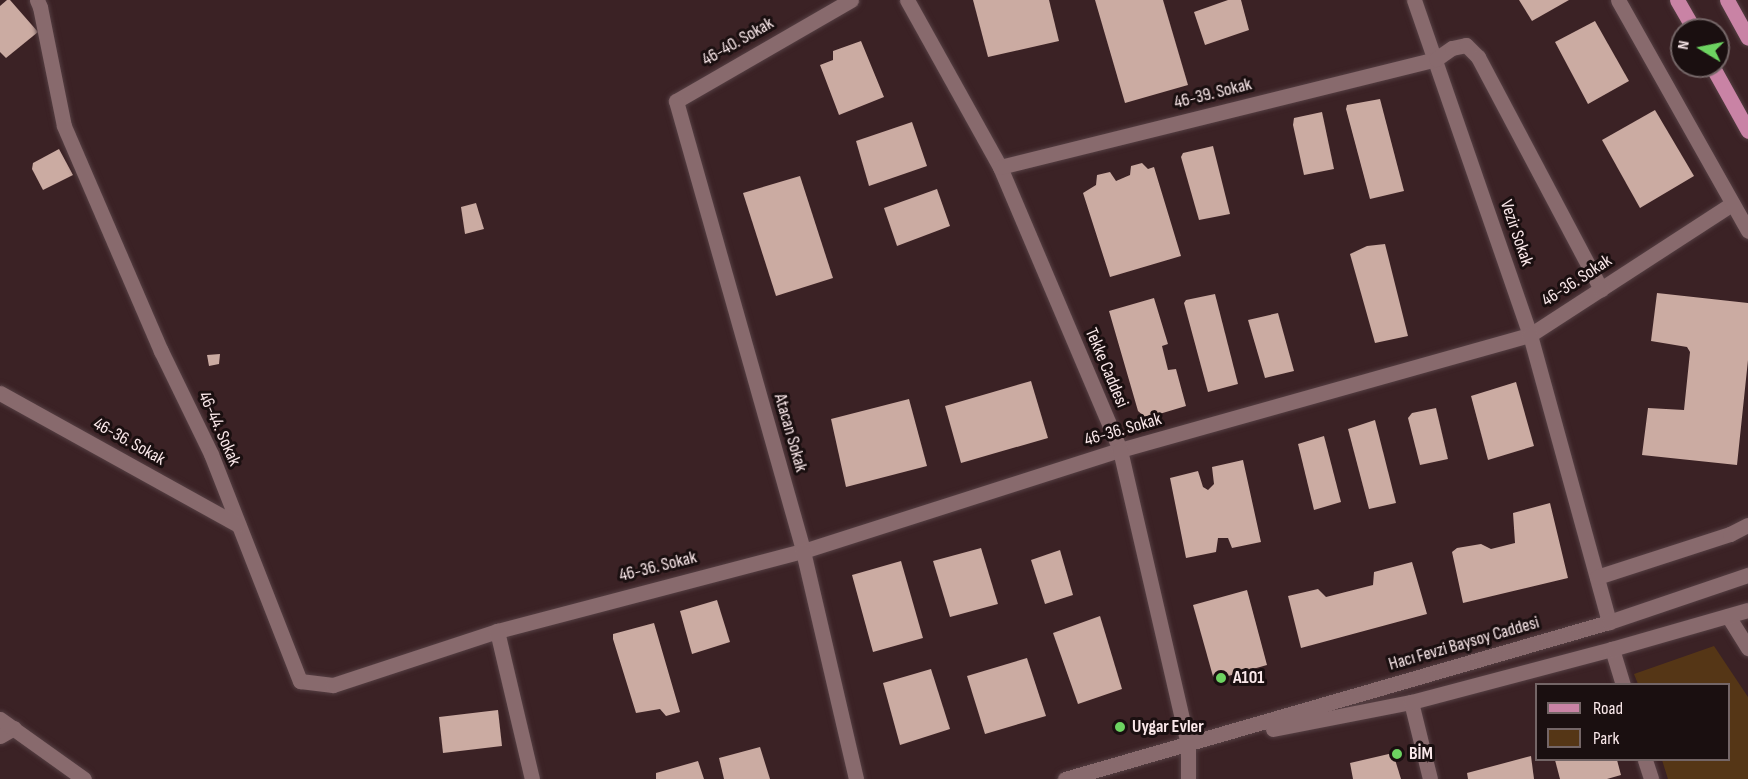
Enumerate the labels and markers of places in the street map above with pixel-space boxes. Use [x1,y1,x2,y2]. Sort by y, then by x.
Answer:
place label: A101 [1233,667,1264,689]
marker: A101 [1214,671,1228,685]
place label: Uygar Evler [1132,716,1204,738]
marker: Uygar Evler [1113,720,1127,734]
place label: BİM [1409,743,1433,765]
marker: BİM [1390,747,1404,761]

